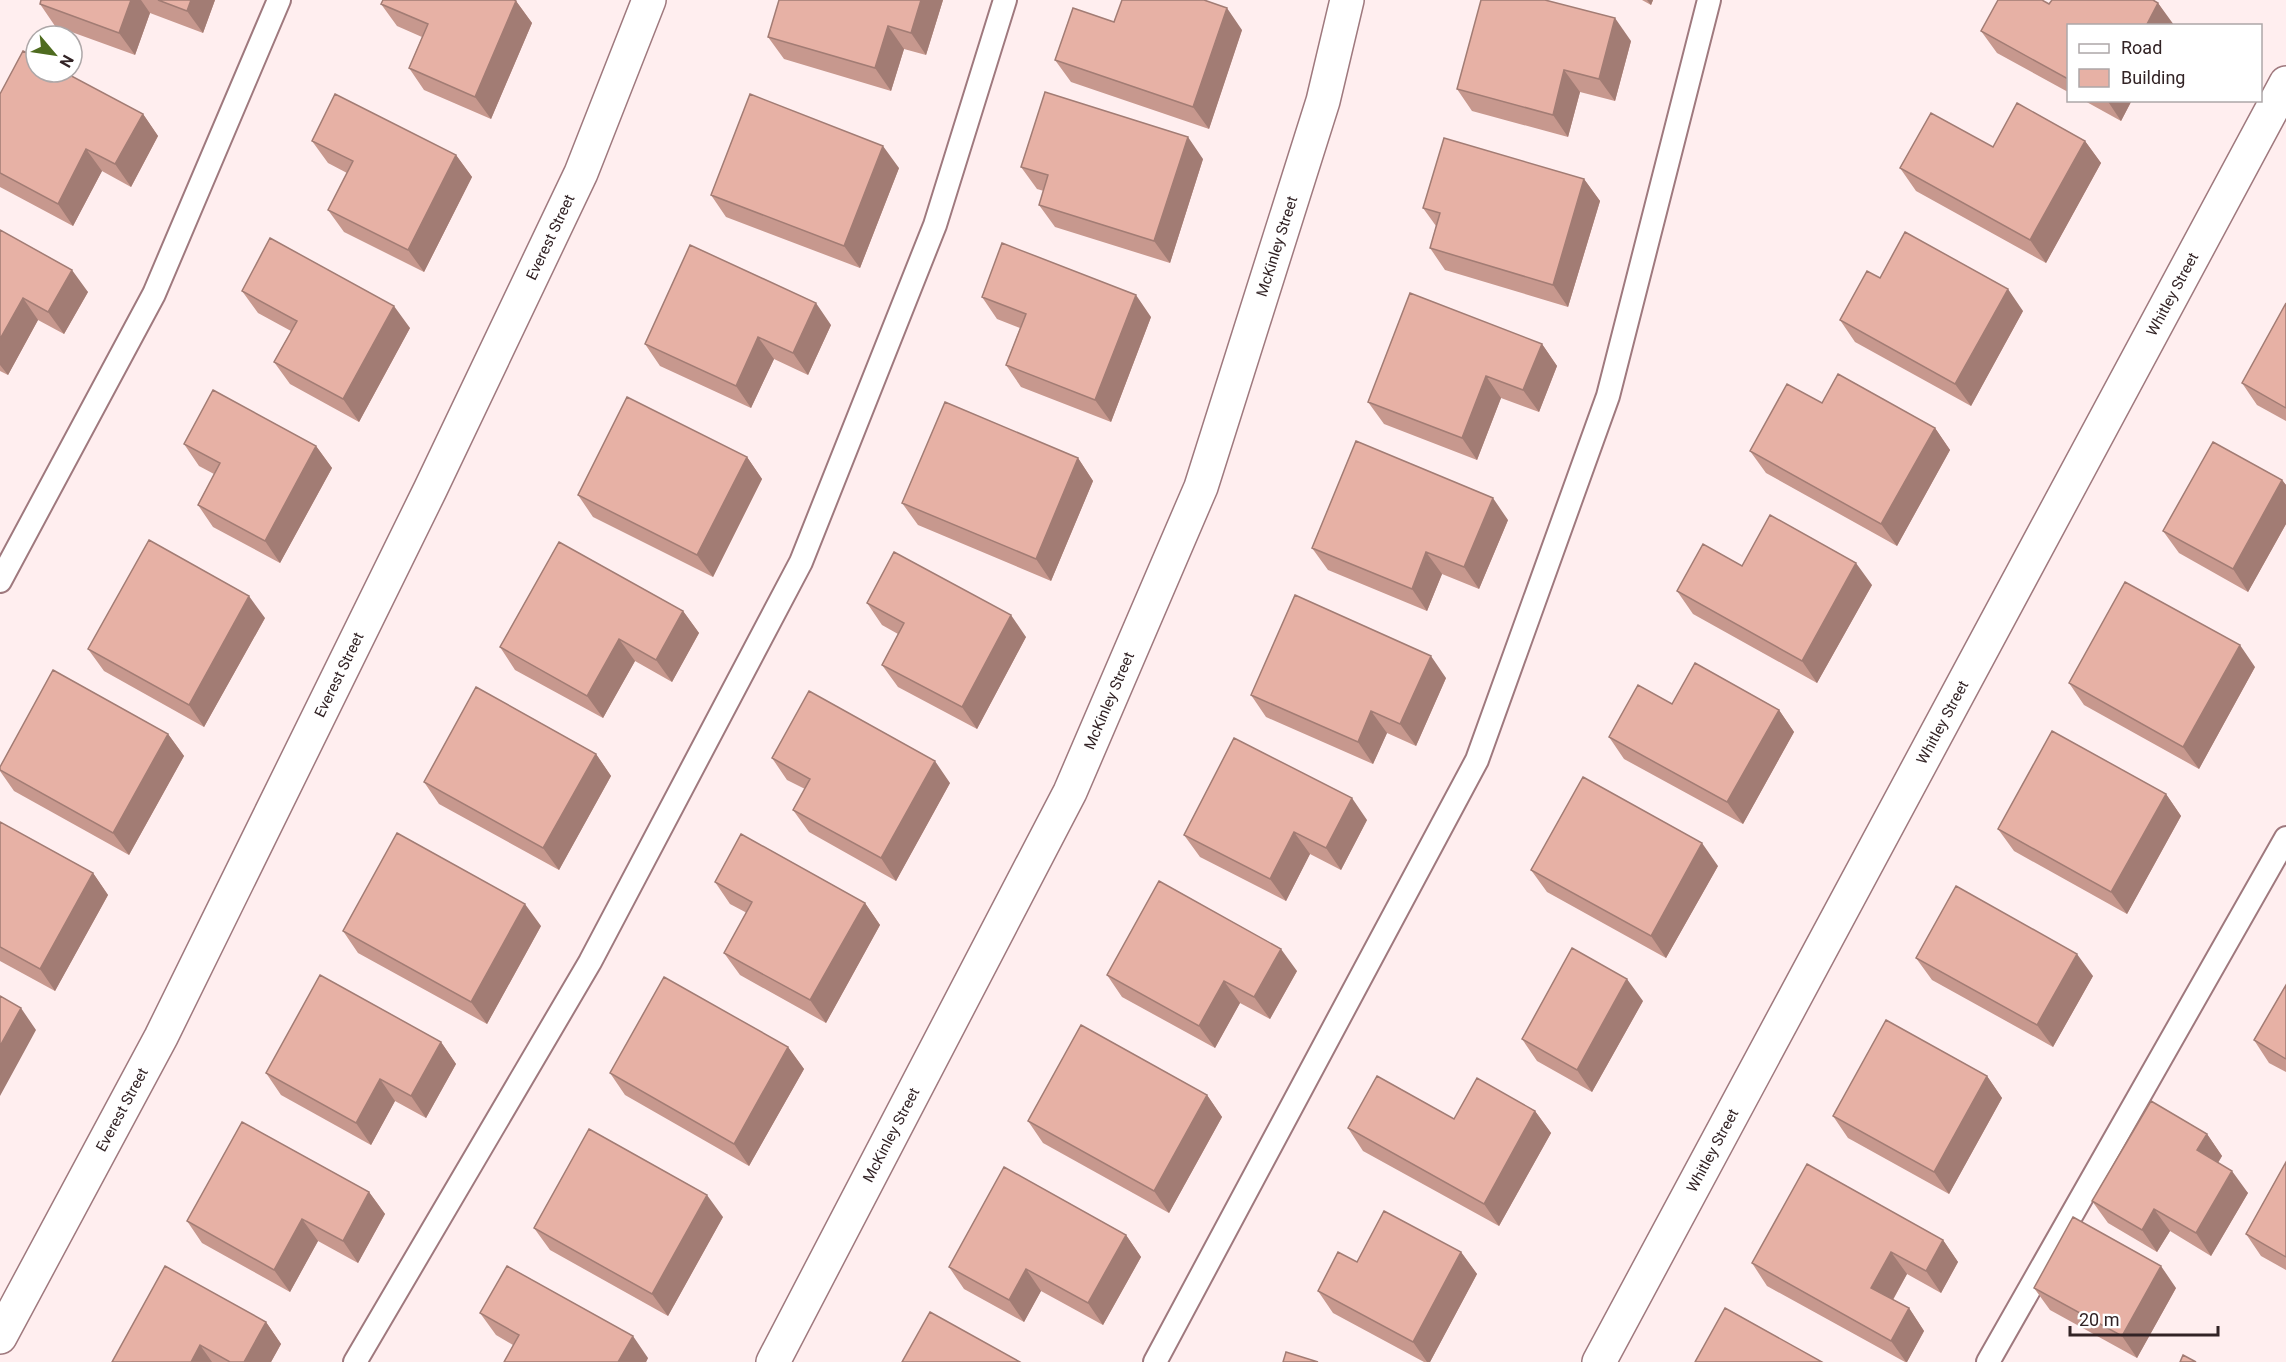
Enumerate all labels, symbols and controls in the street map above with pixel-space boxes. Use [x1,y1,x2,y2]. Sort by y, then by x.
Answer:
north arrow [24,24,84,84]
legend [2067,24,2262,102]
text: Road [2121,37,2162,58]
text: N [56,51,78,71]
text: Building [2121,67,2185,88]
street label: Everest Street [522,192,578,283]
street label: McKinley Street [1253,194,1301,299]
street label: Whitley Street [2143,249,2202,339]
street label: Everest Street [311,629,368,720]
street label: McKinley Street [1080,649,1138,752]
street label: Whitley Street [1913,678,1972,767]
street label: Everest Street [92,1065,152,1155]
street label: McKinley Street [859,1084,923,1185]
street label: Whitley Street [1683,1106,1742,1195]
scale bar [2070,1299,2218,1337]
text: 20 m [2079,1309,2119,1330]

